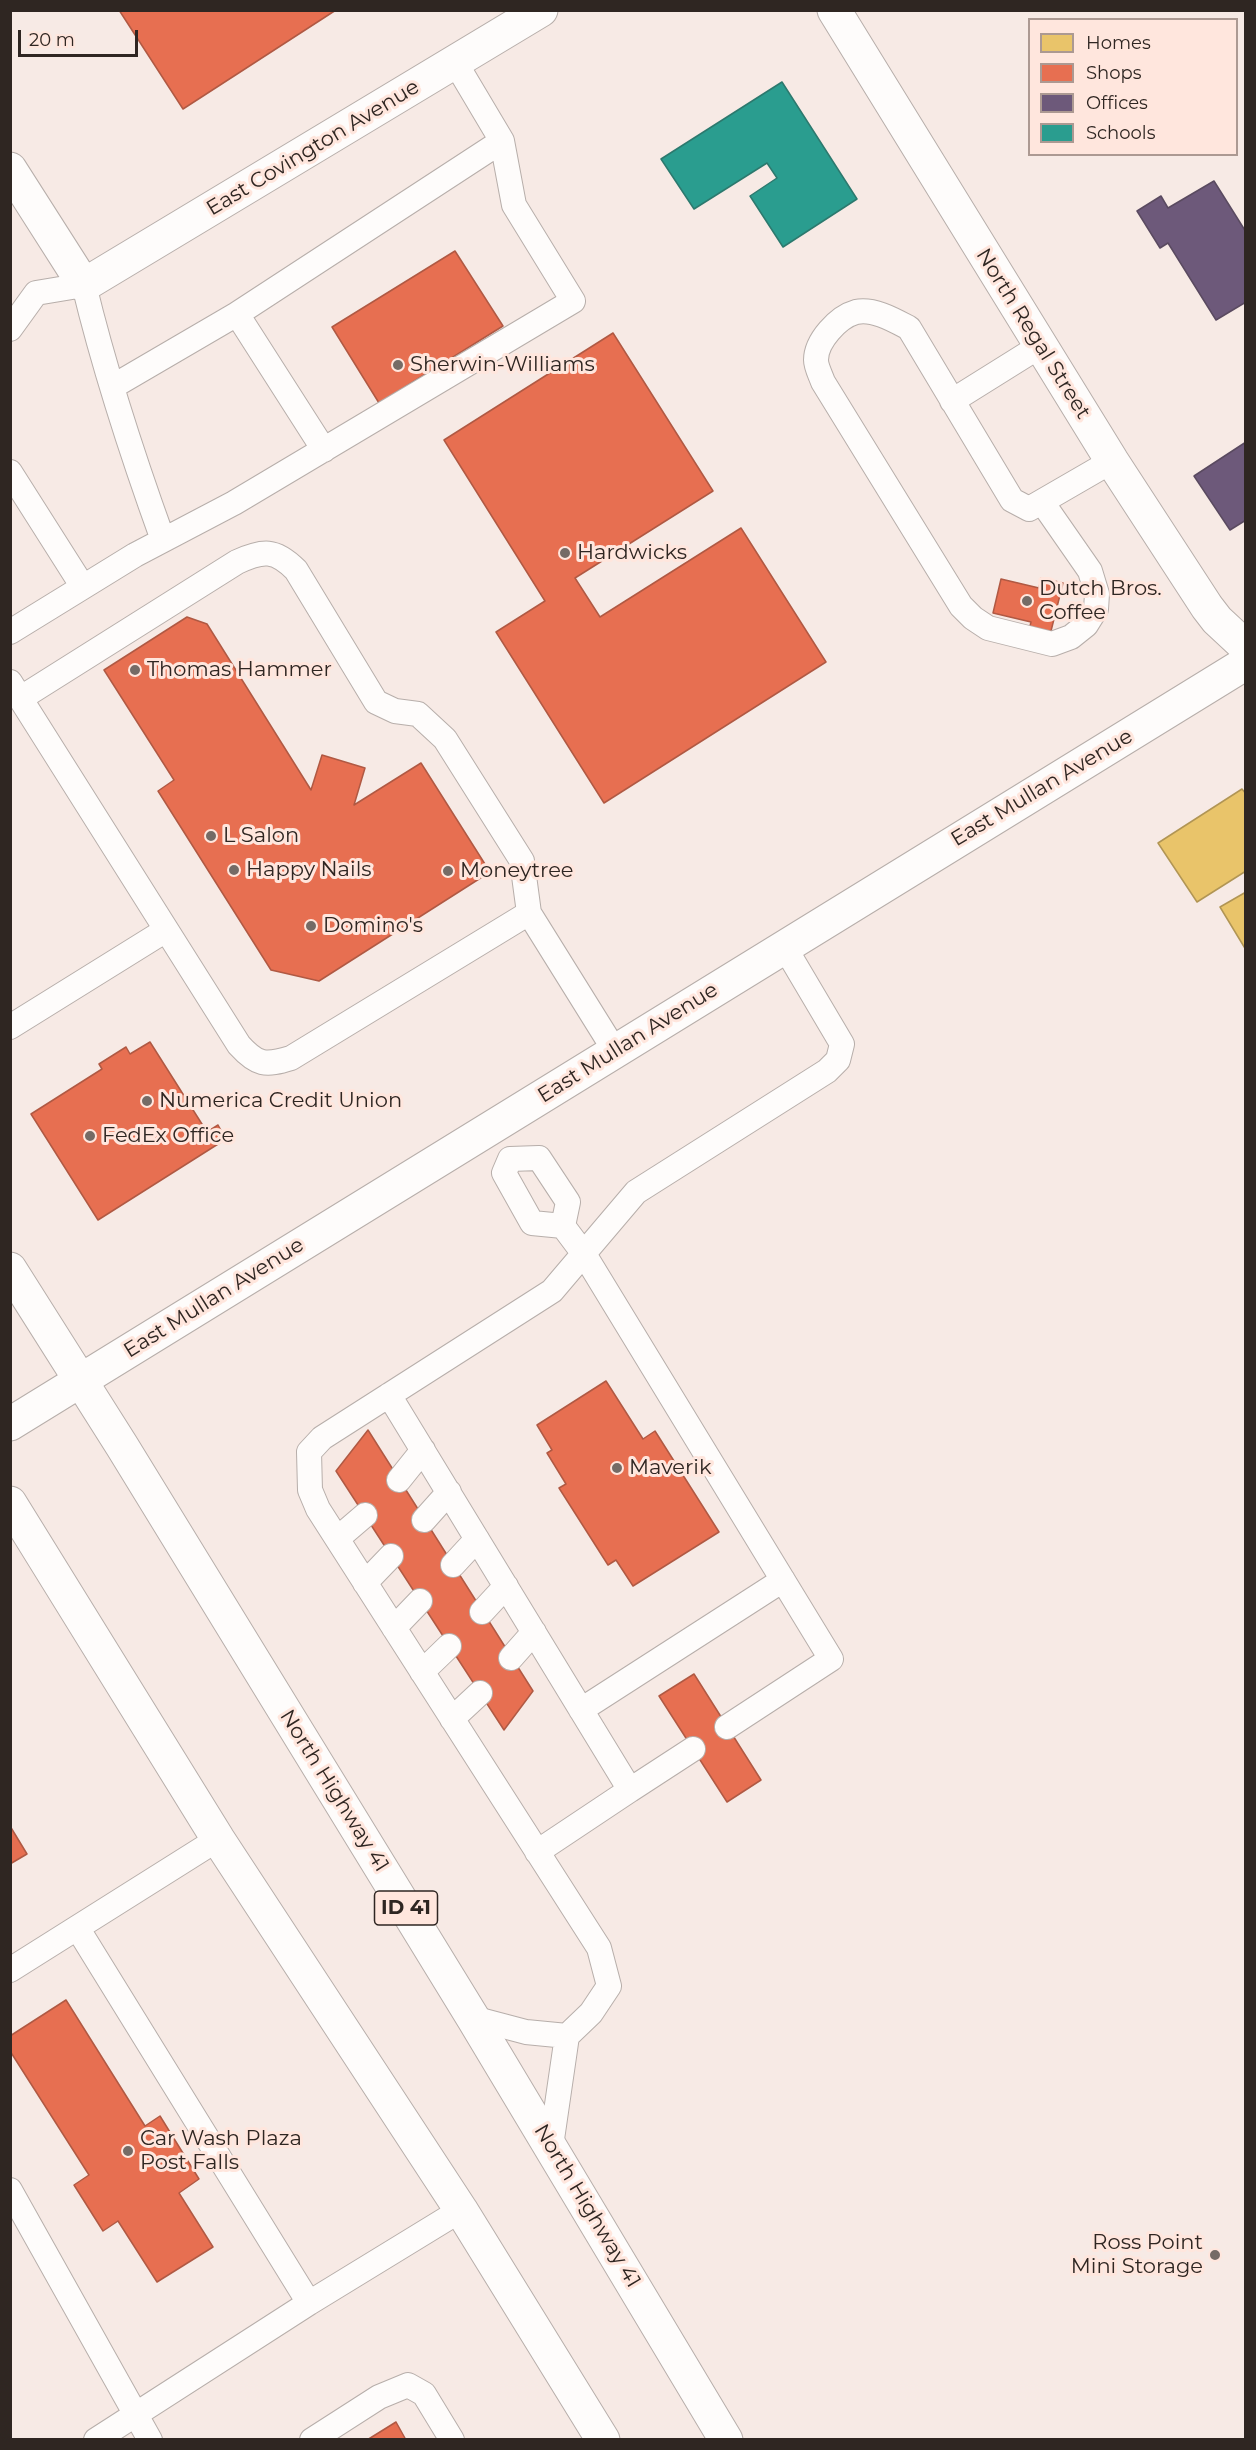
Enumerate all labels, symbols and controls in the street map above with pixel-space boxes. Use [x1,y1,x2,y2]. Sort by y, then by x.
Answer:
scale bar [21,18,141,56]
legend [1028,18,1238,156]
text: 20 m [29,29,75,51]
text: Homes [1086,32,1151,54]
text: Shops [1086,62,1142,84]
street label: East Covington Avenue [202,74,424,222]
text: Offices [1086,92,1148,114]
text: Schools [1086,122,1155,144]
street label: North Regal Street [970,244,1096,424]
place label: Sherwin-Williams [410,352,595,378]
marker: Sherwin-Williams [391,358,405,372]
place label: Hardwicks [577,540,687,566]
marker: Hardwicks [558,546,572,560]
place label: Dutch Bros. Coffee [1039,576,1162,626]
marker: Dutch Bros. Coffee [1020,594,1034,608]
place label: Thomas Hammer [147,657,332,683]
marker: Thomas Hammer [128,663,142,677]
street label: East Mullan Avenue [947,724,1137,852]
place label: L Salon [223,823,299,849]
marker: L Salon [204,829,218,843]
place label: Happy Nails [246,857,372,883]
place label: Moneytree [460,858,574,884]
marker: Happy Nails [227,863,241,877]
marker: Moneytree [441,864,455,878]
place label: Domino's [323,913,423,939]
marker: Domino's [304,919,318,933]
street label: East Mullan Avenue [533,977,723,1109]
place label: Numerica Credit Union [159,1088,402,1114]
marker: Numerica Credit Union [140,1094,154,1108]
place label: FedEx Office [102,1123,234,1149]
marker: FedEx Office [83,1129,97,1143]
street label: East Mullan Avenue [119,1232,309,1364]
place label: Maverik [629,1455,711,1481]
marker: Maverik [610,1461,624,1475]
street label: North Highway 41 [274,1705,394,1877]
road number: ID 41 [374,1891,438,1925]
street label: North Highway 41 [528,2120,646,2292]
place label: Car Wash Plaza Post Falls [140,2126,302,2176]
marker: Car Wash Plaza Post Falls [121,2144,135,2158]
place label: Ross Point Mini Storage [1071,2230,1203,2280]
marker: Ross Point Mini Storage [1208,2248,1222,2262]

